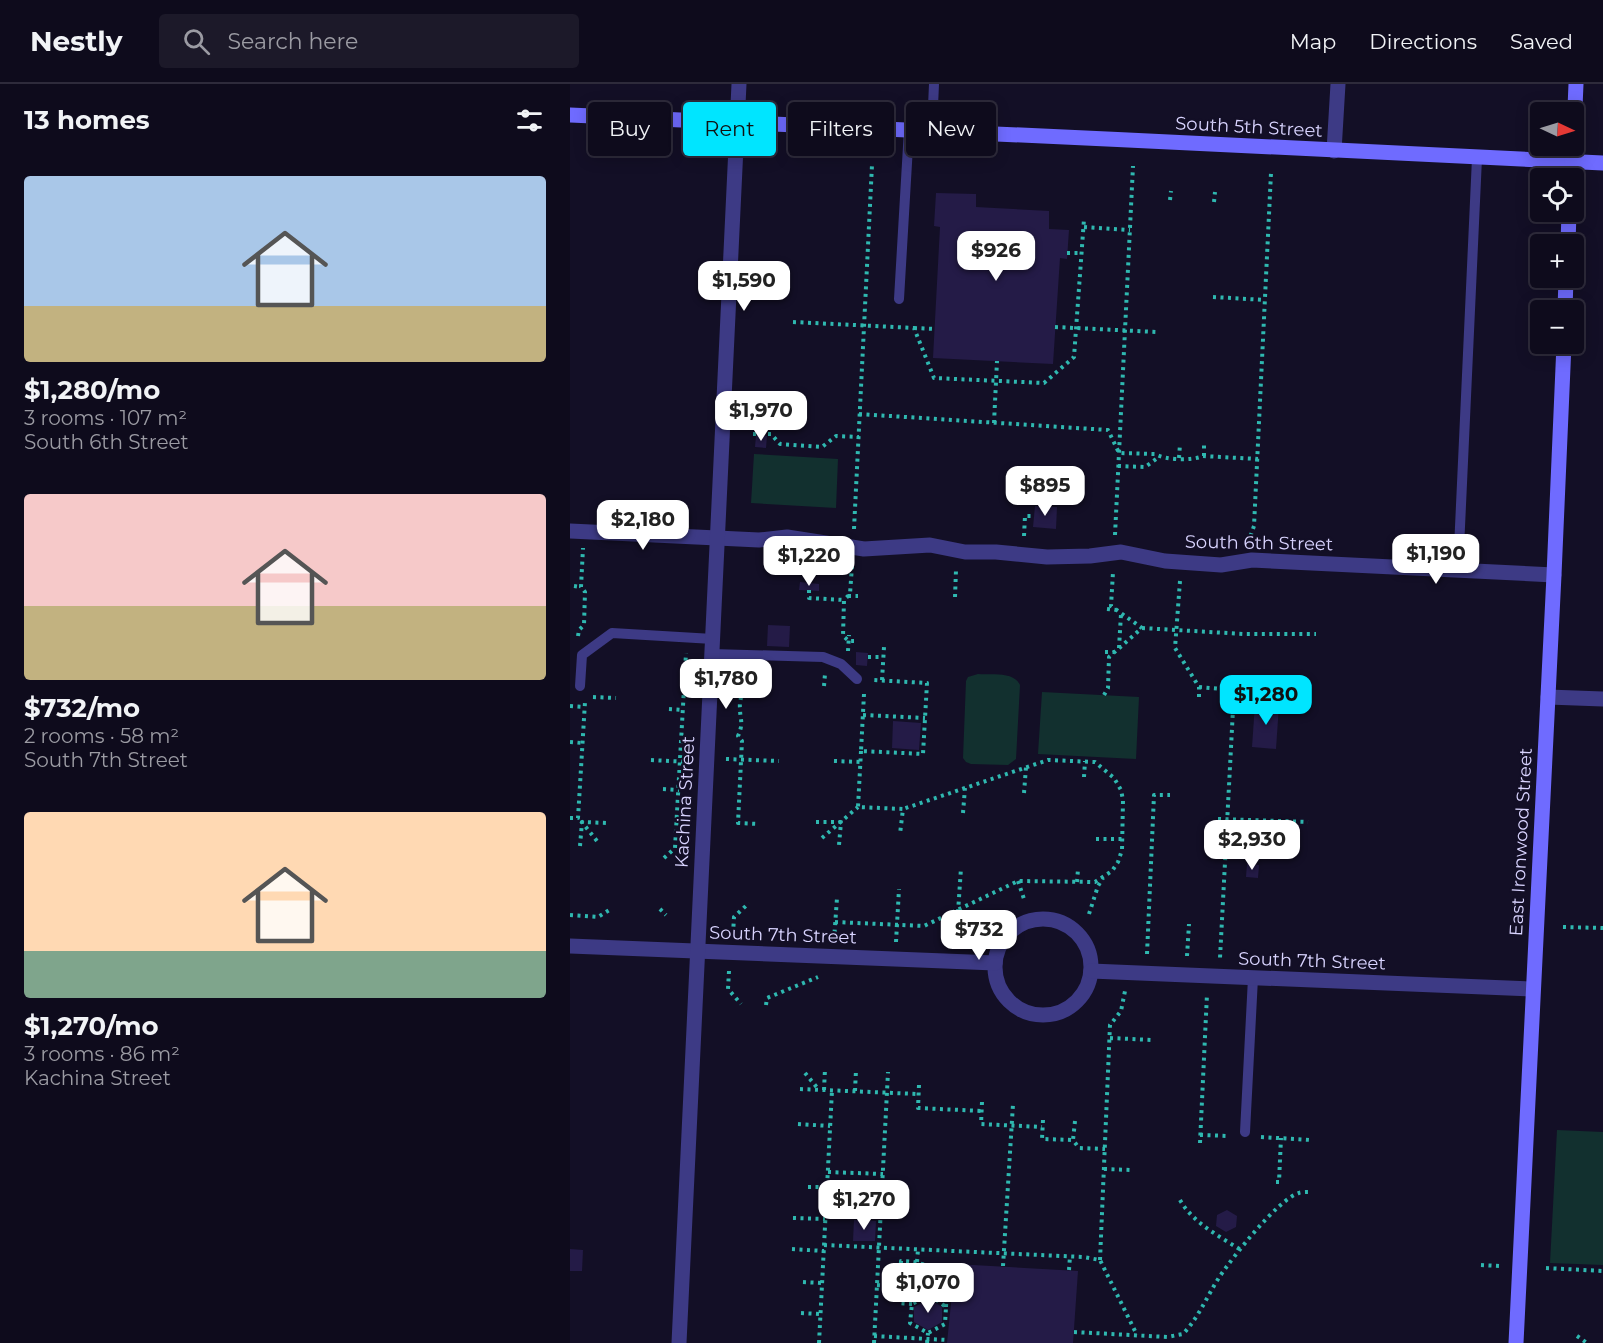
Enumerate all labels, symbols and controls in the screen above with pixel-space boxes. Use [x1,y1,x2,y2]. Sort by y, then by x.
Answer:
search box [159,14,579,68]
text: Nestly [30,24,123,58]
icon: search [180,25,213,58]
text: Search here [228,28,358,55]
text: Map [1290,29,1336,54]
text: Directions [1369,29,1477,54]
text: Saved [1510,29,1573,54]
chip: Buy [588,102,671,156]
chip: Rent [683,102,776,156]
chip: Filters [788,102,894,156]
chip: New [906,102,996,156]
north arrow [1530,102,1584,156]
map controls [1530,102,1584,354]
text: 13 homes [24,104,150,136]
icon: filters [513,104,546,137]
street label: South 5th Street [1175,112,1323,142]
button: locate [1530,168,1584,222]
icon: home [231,215,339,323]
pin: $926 [960,231,1032,282]
button: + [1530,234,1584,288]
text: $926 [971,238,1021,262]
pin: $1,590 [695,261,793,312]
text: $1,590 [712,268,776,292]
button: − [1530,300,1584,354]
text: $1,280/mo [24,374,160,406]
pin: $1,970 [712,391,810,442]
text: $1,970 [729,398,793,422]
text: 3 rooms · 107 m² [24,406,187,430]
text: South 6th Street [24,430,189,454]
pin: $895 [1009,466,1081,517]
text: $895 [1020,473,1070,497]
pin: $2,180 [594,500,692,551]
text: $2,180 [611,507,675,531]
street label: South 6th Street [1185,531,1333,555]
icon: home [231,533,339,641]
pin: $1,190 [1387,534,1485,585]
pin: $1,220 [760,536,858,587]
text: $1,190 [1406,541,1466,565]
text: $1,220 [777,543,841,567]
pin: $1,780 [677,659,775,710]
text: $1,780 [694,666,758,690]
pin: $1,280 [1217,675,1315,726]
text: $1,280 [1234,682,1298,706]
text: $732/mo [24,692,140,724]
text: 2 rooms · 58 m² [24,724,179,748]
street label: Kachina Street [671,735,699,869]
street label: East Ironwood Street [1505,747,1537,937]
text: South 7th Street [24,748,188,772]
pin: $2,930 [1203,820,1301,871]
text: $2,930 [1218,827,1286,851]
icon: home [231,851,339,959]
pin: $732 [943,910,1015,961]
text: $732 [955,917,1003,941]
street label: South 7th Street [709,921,857,949]
street label: South 7th Street [1238,947,1386,975]
text: $1,270/mo [24,1010,159,1042]
text: 3 rooms · 86 m² [24,1042,180,1066]
text: Kachina Street [24,1066,171,1090]
pin: $1,270 [815,1180,913,1231]
text: $1,270 [832,1187,896,1211]
pin: $1,070 [879,1263,977,1314]
text: $1,070 [896,1270,960,1294]

